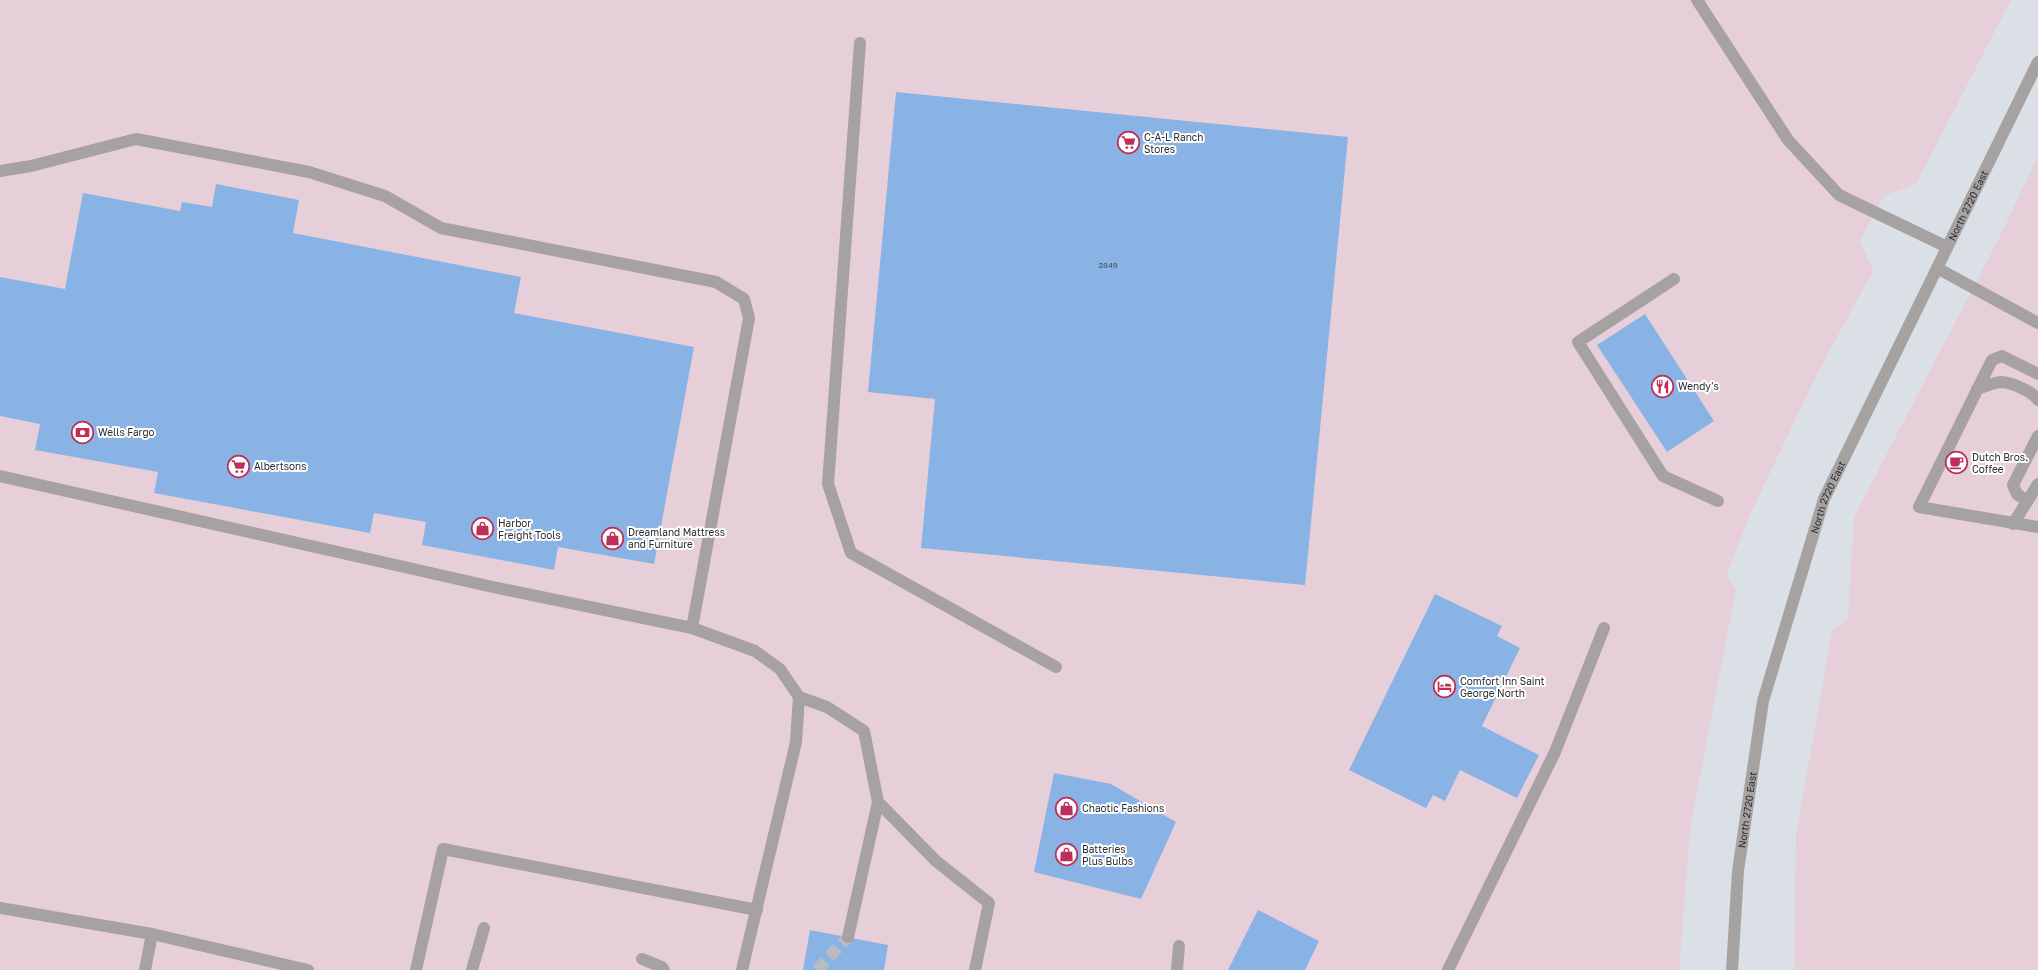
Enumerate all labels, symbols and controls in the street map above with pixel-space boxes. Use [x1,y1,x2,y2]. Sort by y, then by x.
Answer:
supermarket icon: C-A-L Ranch Stores [1115,130,1141,156]
place label: C-A-L Ranch Stores [1144,131,1203,155]
street label: North 2720 East [1945,168,1990,243]
house number: 2849 [1098,260,1118,270]
restaurant icon: Wendy's [1649,373,1675,399]
place label: Wendy's [1678,380,1719,392]
bank icon: Wells Fargo [69,419,95,445]
place label: Wells Fargo [98,426,155,438]
cafe icon: Dutch Bros. Coffee [1944,450,1970,476]
place label: Dutch Bros. Coffee [1972,451,2028,475]
supermarket icon: Albertsons [226,453,252,479]
street label: North 2720 East [1808,459,1848,535]
place label: Albertsons [254,460,307,472]
shop icon: Harbor Freight Tools [470,516,496,542]
place label: Harbor Freight Tools [498,517,561,541]
shop icon: Dreamland Mattress and Furniture [599,525,625,551]
place label: Dreamland Mattress and Furniture [628,526,725,550]
hotel icon: Comfort Inn Saint George North [1432,674,1458,700]
place label: Comfort Inn Saint George North [1460,675,1545,699]
street label: North 2720 East [1735,771,1759,849]
shop icon: Chaotic Fashions [1053,795,1079,821]
place label: Chaotic Fashions [1082,802,1164,814]
shop icon: Batteries Plus Bulbs [1053,842,1079,868]
place label: Batteries Plus Bulbs [1082,843,1133,867]

